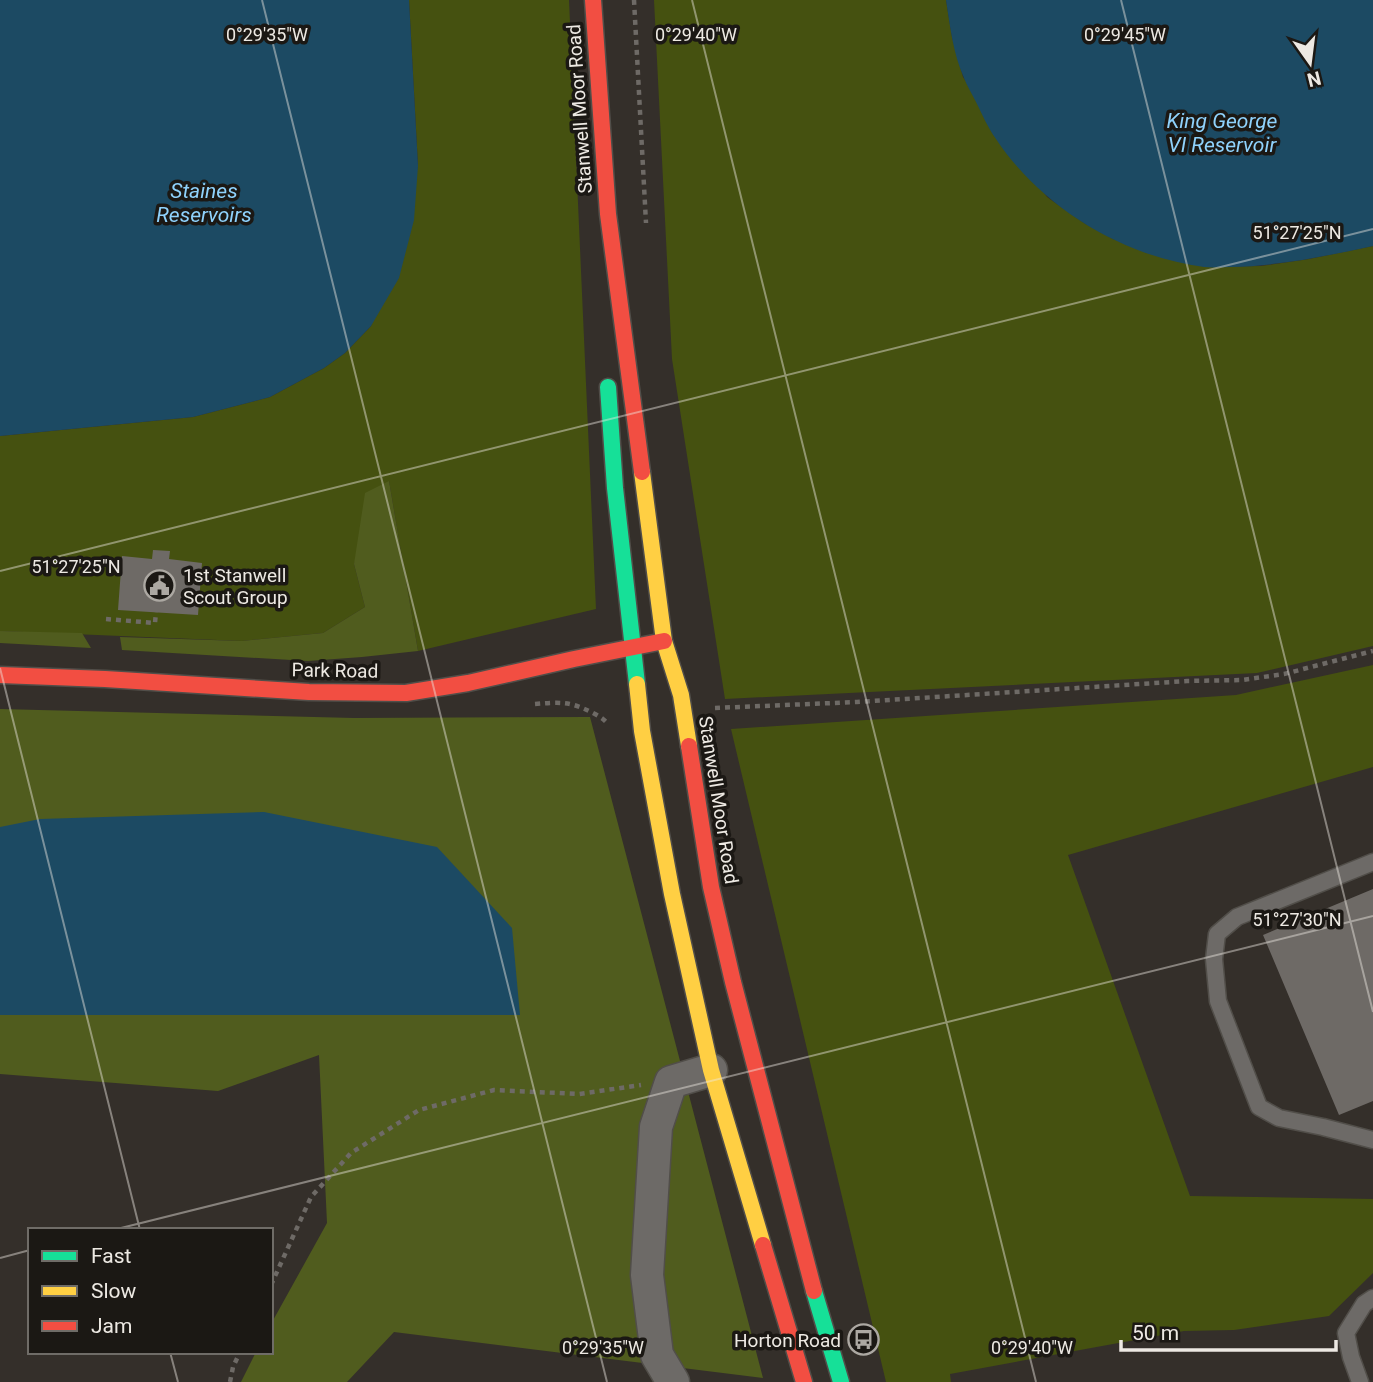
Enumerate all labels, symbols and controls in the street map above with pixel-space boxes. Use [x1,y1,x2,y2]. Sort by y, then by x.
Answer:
text: 0°29'35"W [226,24,308,45]
street label: Stanwell Moor Road [562,24,597,194]
text: 0°29'40"W [655,24,737,45]
text: 0°29'45"W [1084,24,1166,45]
north arrow [1275,28,1345,98]
text: N [1305,66,1323,92]
water label: King George VI Reservoir [1167,109,1278,157]
water label: Staines Reservoirs [156,179,252,227]
text: 51°27'25"N [1252,222,1342,243]
text: 51°27'25"N [31,556,121,577]
place label: 1st Stanwell Scout Group [183,564,288,609]
public building icon: 1st Stanwell Scout Group [143,569,177,603]
street label: Park Road [291,658,378,683]
street label: Stanwell Moor Road [694,715,743,886]
text: 51°27'30"N [1252,909,1342,930]
legend [28,1228,273,1354]
text: Fast [91,1244,132,1268]
text: Slow [91,1279,137,1303]
scale bar [1121,1308,1336,1352]
text: Jam [91,1314,132,1338]
text: 50 m [1132,1321,1179,1345]
bus stop icon: Horton Road [847,1323,881,1357]
place label: Horton Road [734,1329,841,1352]
text: 0°29'35"W [562,1337,644,1358]
text: 0°29'40"W [991,1337,1073,1358]

